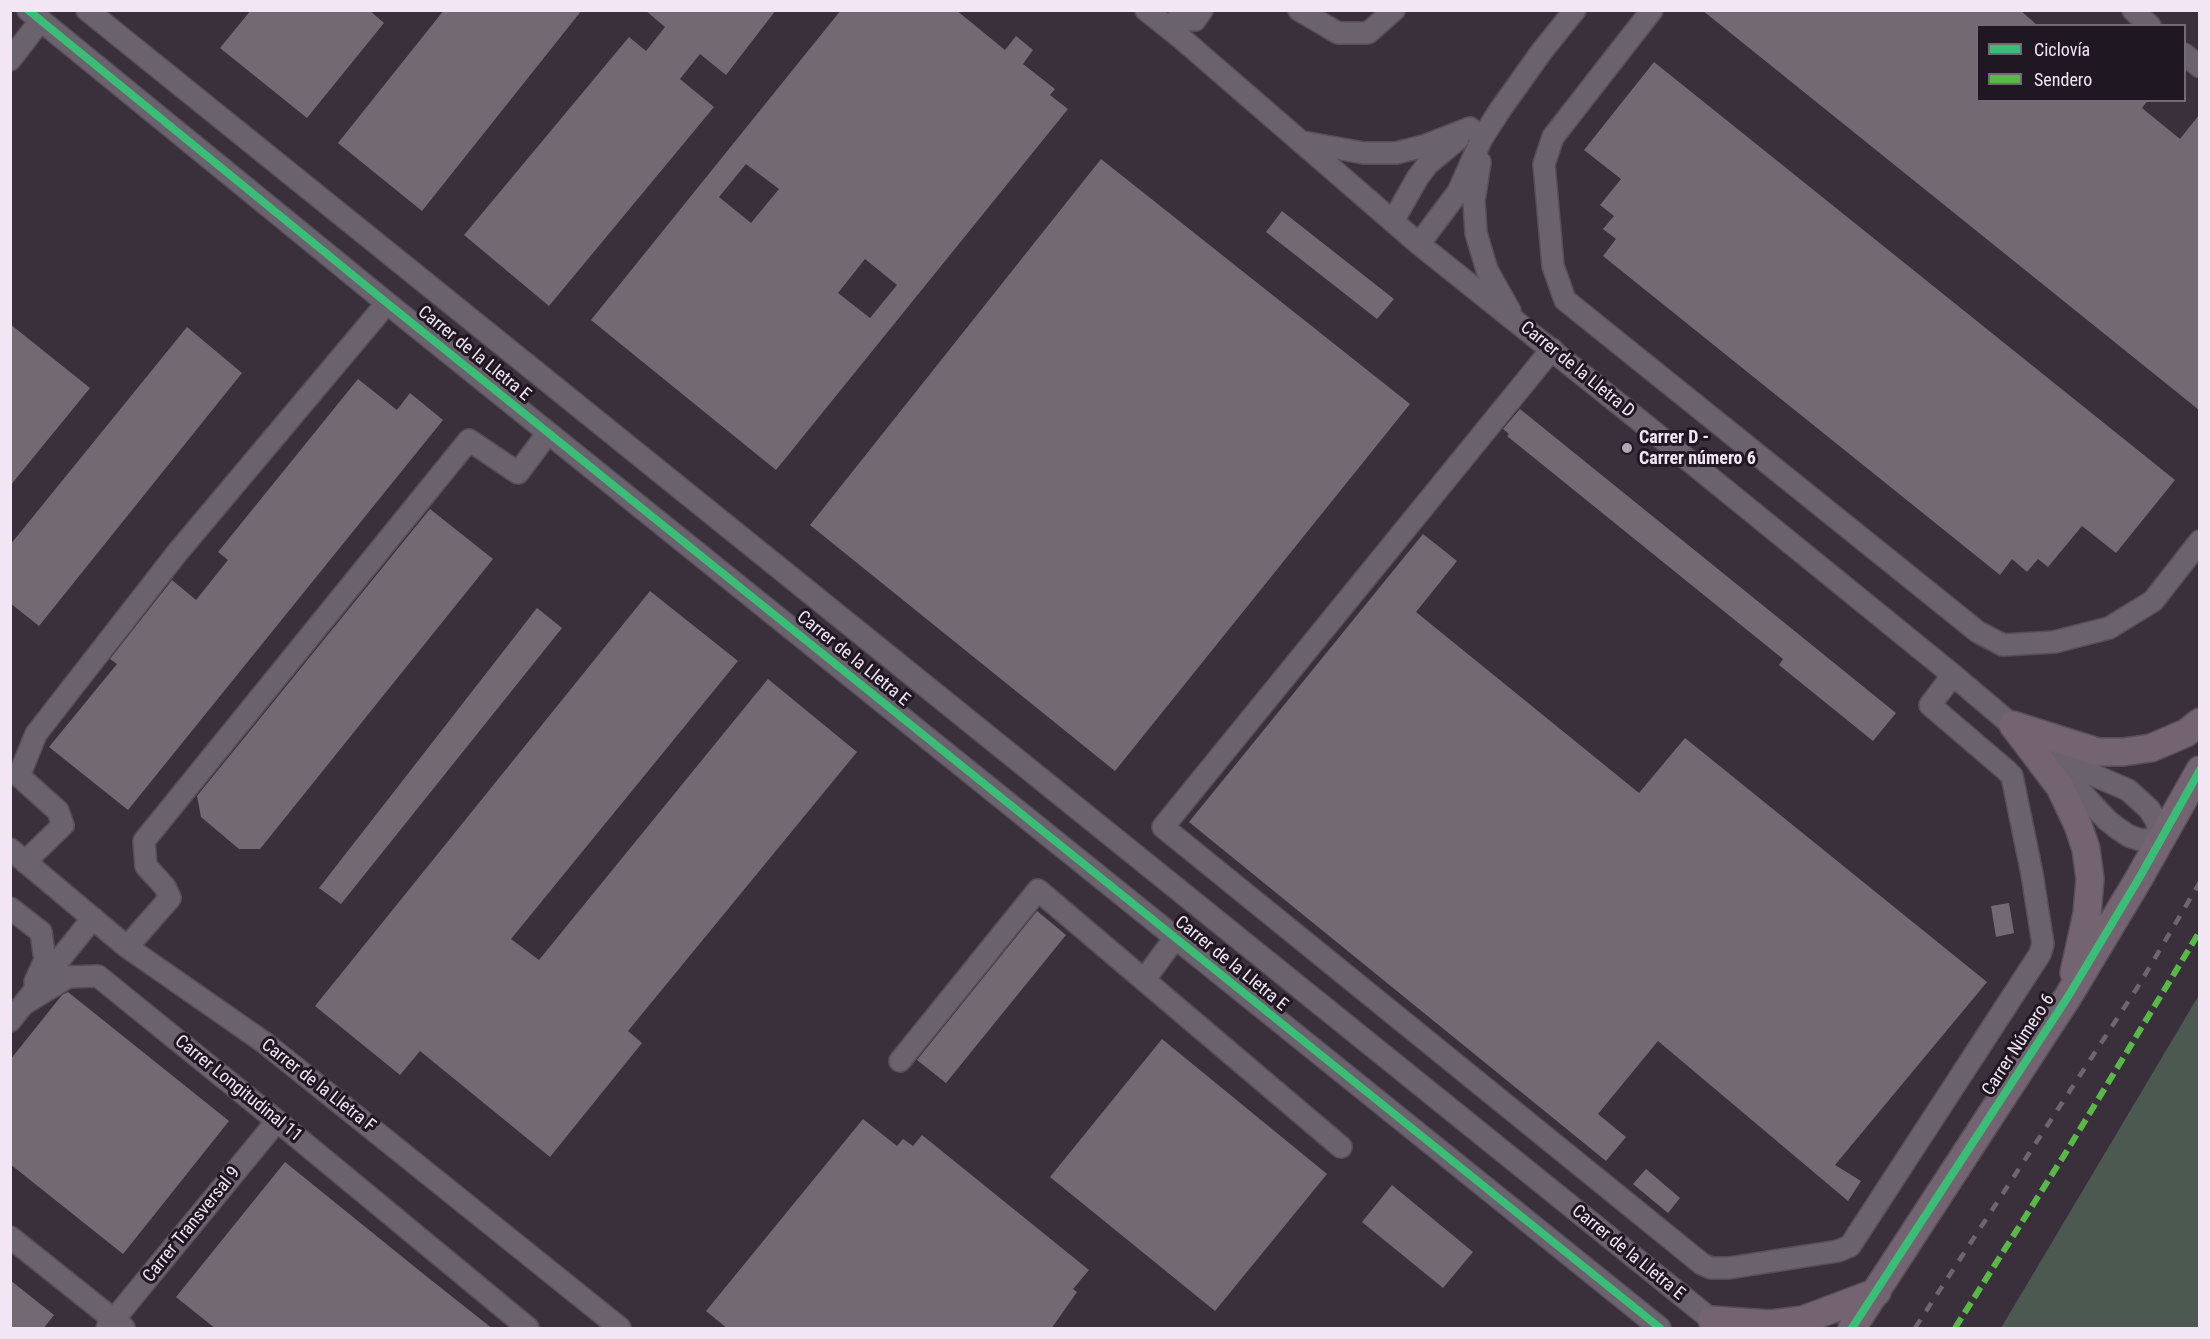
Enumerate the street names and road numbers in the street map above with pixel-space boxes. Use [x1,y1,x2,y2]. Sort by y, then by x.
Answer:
street label: Carrer de la Lletra E [413,302,535,406]
street label: Carrer de la Lletra D [1516,317,1638,423]
street label: Carrer de la Lletra E [792,607,914,711]
street label: Carrer de la Lletra E [1170,912,1292,1016]
street label: Carrer Número 6 [1978,990,2060,1100]
street label: Carrer Longitudinal 11 [170,1031,306,1147]
street label: Carrer de la Lletra F [257,1035,379,1137]
street label: Carrer Transversal 9 [139,1163,245,1287]
street label: Carrer de la Lletra E [1567,1201,1689,1305]

